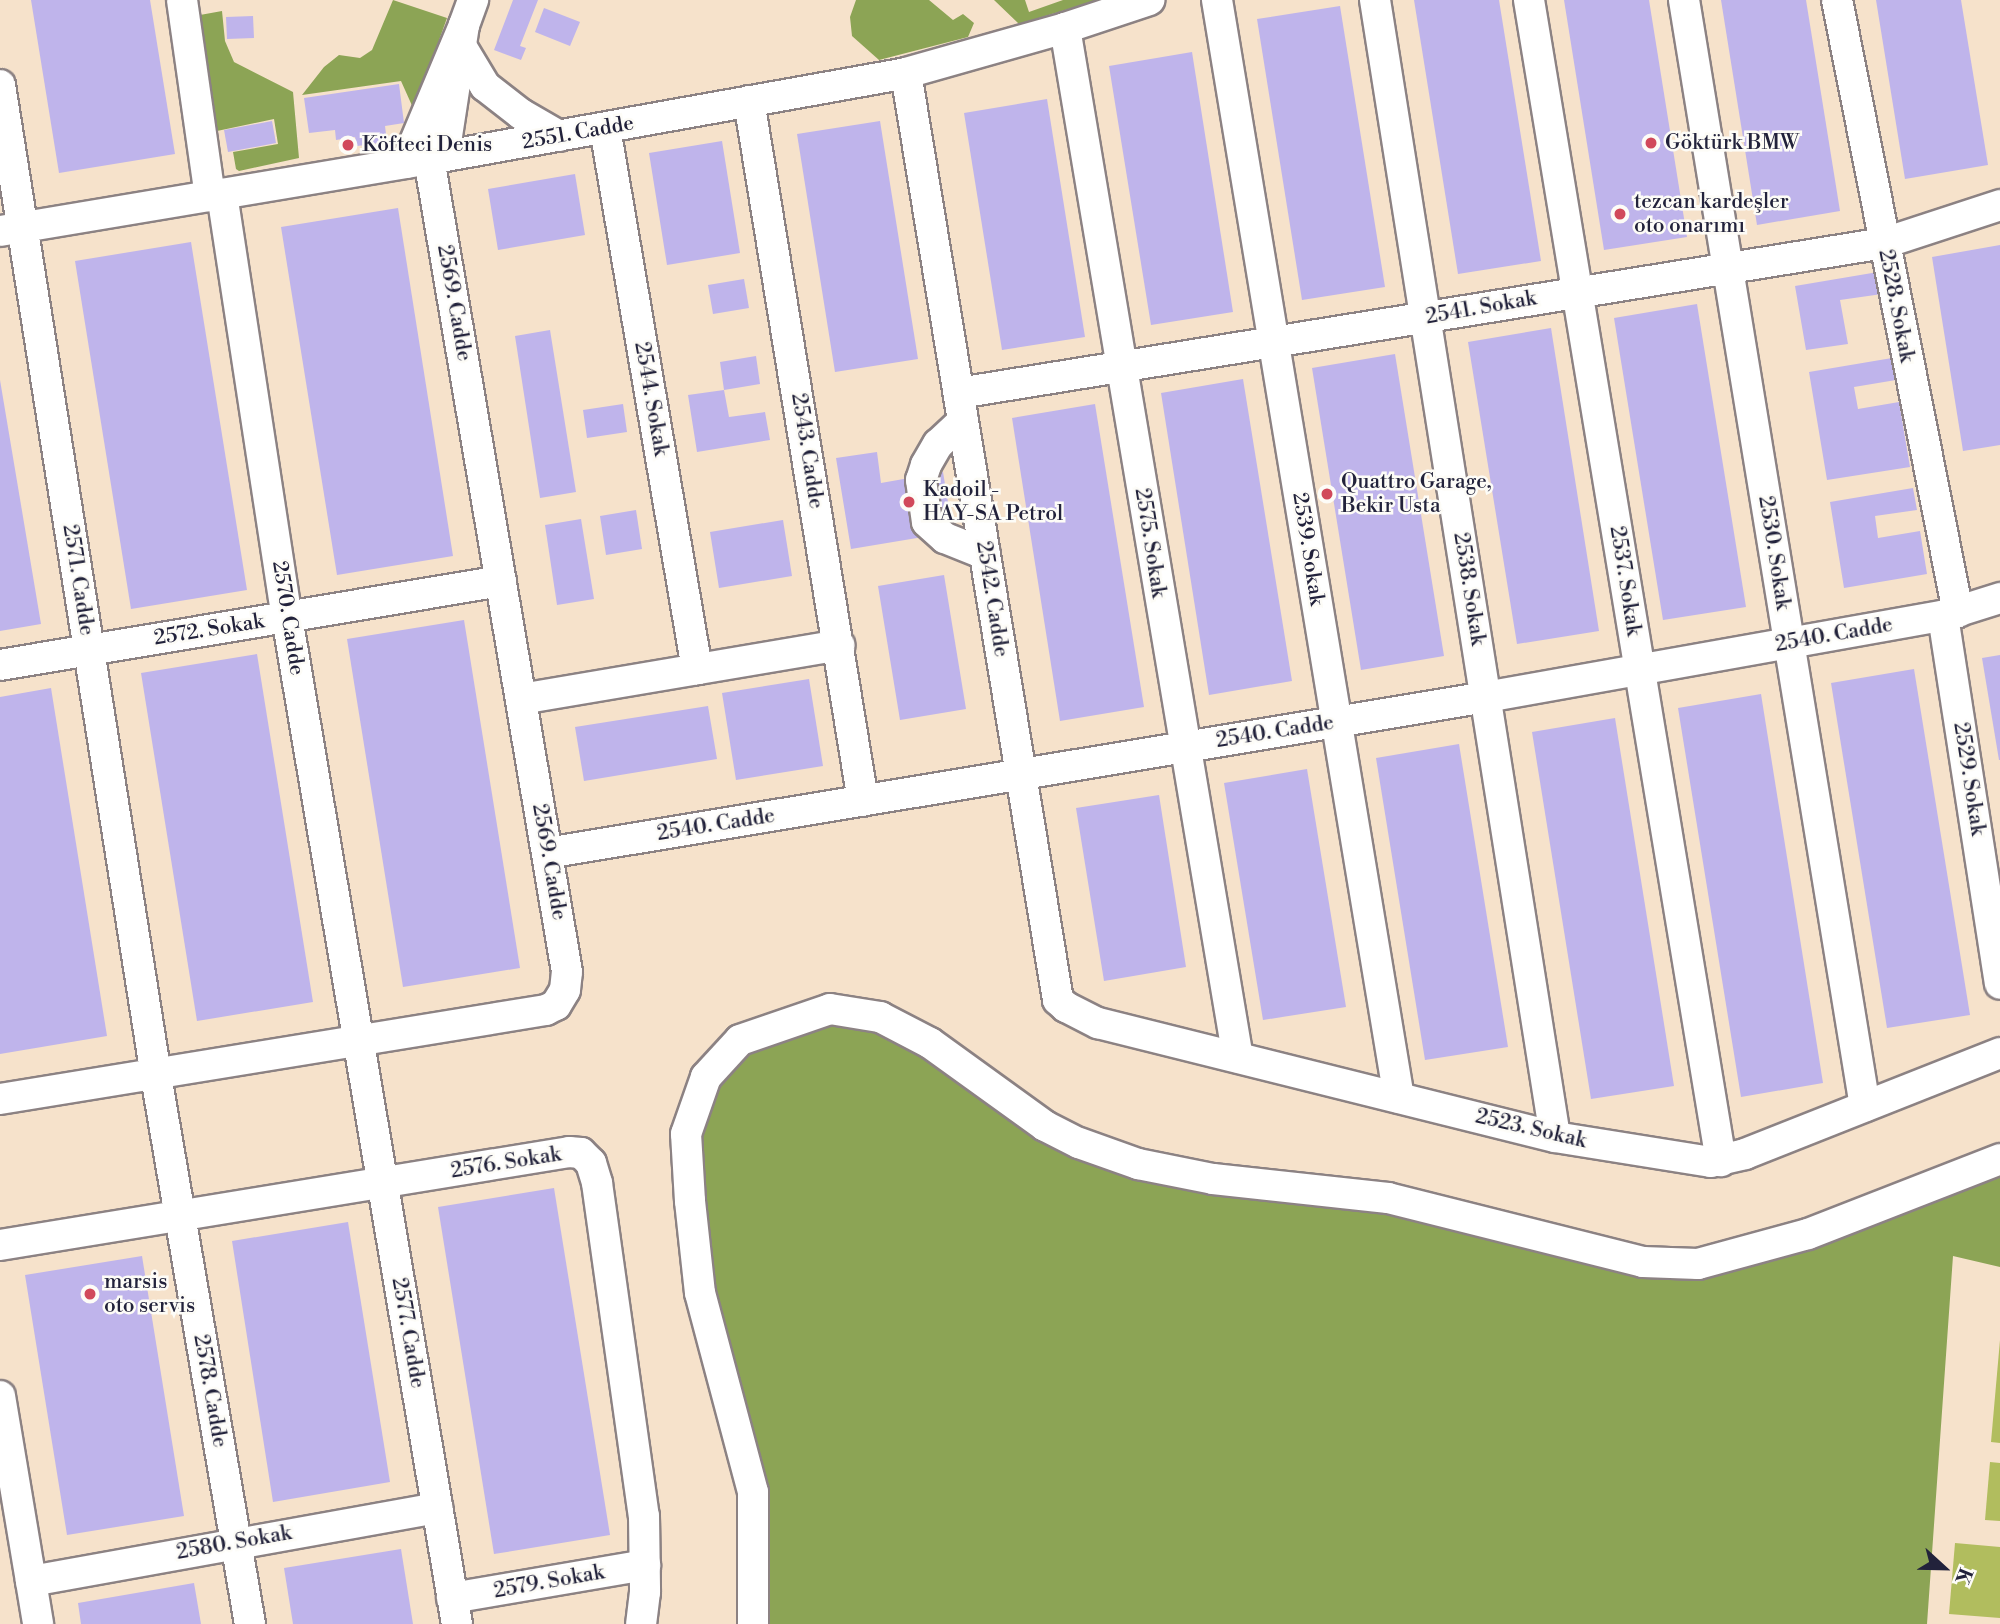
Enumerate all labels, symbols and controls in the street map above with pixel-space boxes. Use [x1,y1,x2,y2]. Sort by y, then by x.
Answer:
street label: 2551. Cadde [520,111,636,155]
place label: Göktürk BMW [1665,130,1799,156]
place label: Köfteci Denis [362,132,492,158]
marker: Göktürk BMW [1643,135,1659,151]
marker: Köfteci Denis [340,137,356,153]
place label: tezcan kardeşler oto onarımı [1634,189,1789,239]
marker: tezcan kardeşler oto onarımı [1612,206,1628,222]
street label: 2569. Cadde [431,243,477,363]
street label: 2528. Sokak [1873,247,1919,365]
street label: 2541. Sokak [1424,286,1538,330]
street label: 2544. Sokak [629,340,673,458]
street label: 2543. Cadde [785,391,829,511]
place label: Quattro Garage, Bekir Usta [1341,469,1492,519]
place label: Kadoil - HAY-SA Petrol [923,477,1063,527]
street label: 2575. Sokak [1129,486,1171,600]
marker: Quattro Garage, Bekir Usta [1319,486,1335,502]
street label: 2539. Sokak [1287,491,1329,607]
marker: Kadoil - HAY-SA Petrol [901,494,917,510]
street label: 2530. Sokak [1753,494,1795,612]
street label: 2571. Cadde [57,523,99,637]
street label: 2537. Sokak [1604,524,1646,638]
street label: 2538. Sokak [1448,531,1490,647]
street label: 2542. Cadde [970,539,1014,659]
street label: 2570. Cadde [267,559,309,677]
street label: 2572. Sokak [152,609,266,651]
street label: 2540. Cadde [1773,612,1895,658]
street label: 2540. Cadde [1214,710,1336,754]
street label: 2529. Sokak [1948,721,1990,837]
street label: 2569. Cadde [526,802,572,922]
street label: 2540. Cadde [655,803,777,847]
street label: 2523. Sokak [1473,1104,1589,1154]
street label: 2576. Sokak [449,1142,563,1184]
place label: marsis oto servis [104,1269,195,1319]
street label: 2577. Cadde [386,1276,430,1390]
marker: marsis oto servis [82,1286,98,1302]
street label: 2578. Cadde [188,1332,232,1450]
street label: 2580. Sokak [174,1520,294,1566]
north arrow [1909,1533,1979,1603]
street label: 2579. Sokak [492,1560,606,1604]
text: K [1949,1564,1977,1588]

